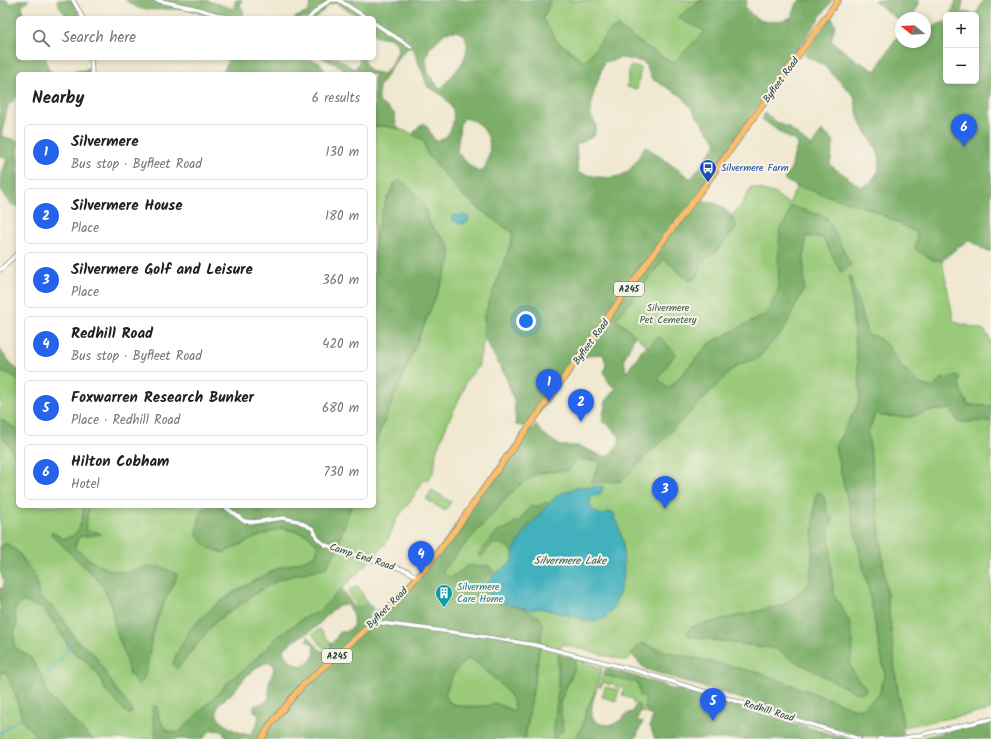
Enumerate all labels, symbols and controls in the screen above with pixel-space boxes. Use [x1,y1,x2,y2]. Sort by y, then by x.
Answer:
north arrow [895,12,931,48]
map controls [943,12,979,84]
button: + [943,12,979,48]
search box [16,16,376,60]
text: Search here [62,26,136,50]
icon: search [30,27,52,49]
button: − [943,48,979,84]
street label: Byfleet Road [759,53,804,106]
text: Nearby [32,85,84,112]
text: 6 results [312,88,360,109]
pin: 6 [951,114,977,147]
text: Silvermere [71,130,139,154]
text: 1 [44,142,48,163]
text: 130 m [325,142,359,163]
text: Bus stop · Byfleet Road [71,154,202,175]
bus stop icon: Silvermere Farm [698,158,718,183]
place label: Silvermere Farm [721,160,789,176]
text: Silvermere House [71,194,183,218]
text: 2 [42,206,50,227]
text: 180 m [325,206,359,227]
text: Place [71,218,99,239]
text: Silvermere Golf and Leisure [71,258,253,282]
text: 3 [42,270,50,291]
text: 360 m [322,270,359,291]
text: Place [71,282,99,303]
road number: A245 [614,282,644,296]
park label: Silvermere Pet Cemetery [639,300,697,328]
your location [516,311,536,331]
street label: Byfleet Road [569,315,614,368]
text: Redhill Road [71,322,153,346]
text: 4 [42,334,50,355]
text: 420 m [322,334,359,355]
text: Bus stop · Byfleet Road [71,346,202,367]
pin: 1 [536,369,562,402]
text: Foxwarren Research Bunker [71,386,254,410]
pin: 2 [568,389,594,422]
text: 5 [43,398,49,419]
text: 680 m [322,398,359,419]
text: Place · Redhill Road [71,410,180,431]
text: Hilton Cobham [71,450,169,474]
text: 6 [42,462,50,483]
text: 730 m [324,462,359,483]
text: Hotel [71,474,100,495]
pin: 3 [652,476,678,509]
street label: Camp End Road [327,539,398,575]
pin: 4 [408,541,434,574]
water label: Silvermere Lake [534,552,607,570]
place label: Silvermere Care Home [457,579,504,607]
street label: Byfleet Road [362,583,412,633]
building icon: Silvermere Care Home [434,583,454,608]
road number: A245 [322,649,352,663]
pin: 5 [700,688,726,721]
street label: Redhill Road [742,696,797,727]

